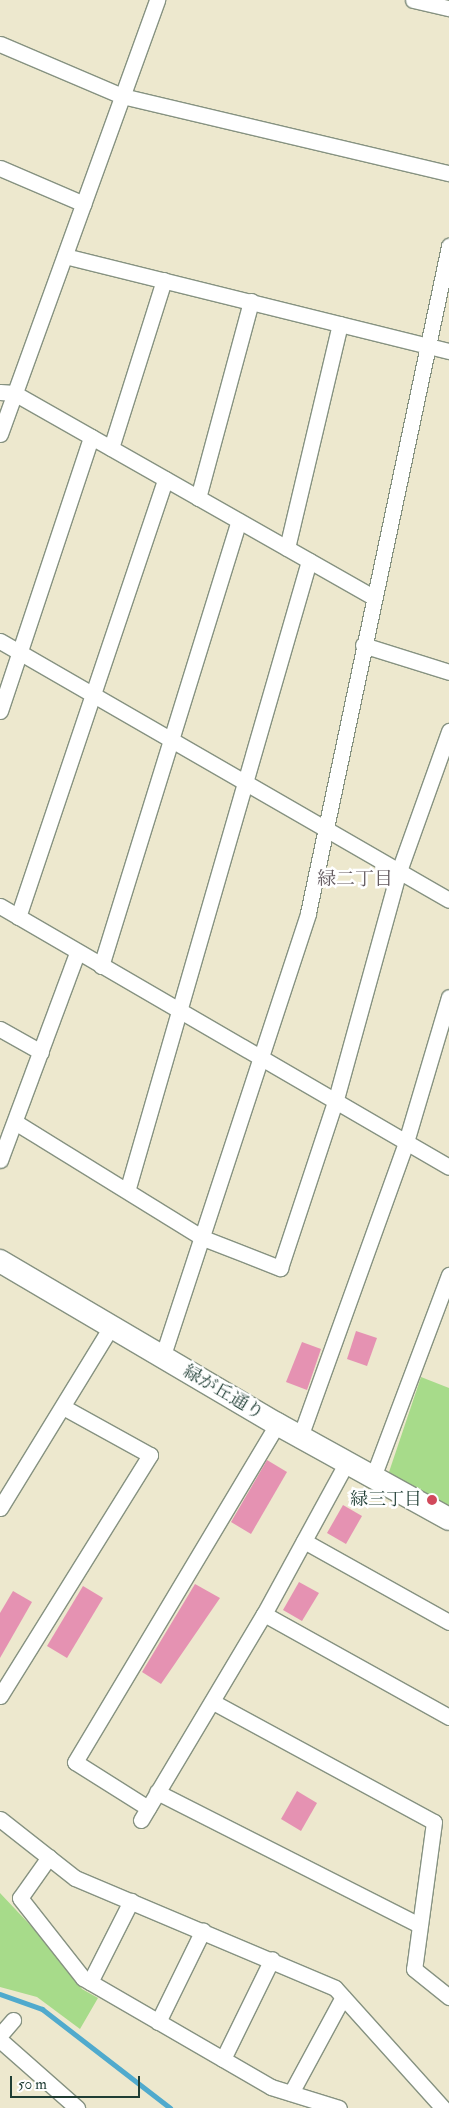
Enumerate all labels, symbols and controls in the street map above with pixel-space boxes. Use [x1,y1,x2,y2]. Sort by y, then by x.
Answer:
district label: 緑二丁目 [317,869,393,891]
street label: 緑が丘通り [179,1361,267,1425]
place label: 緑三丁目 [350,1489,422,1511]
marker: 緑三丁目 [426,1494,438,1506]
scale bar [12,2066,142,2098]
text: 50 m [18,2075,47,2094]

